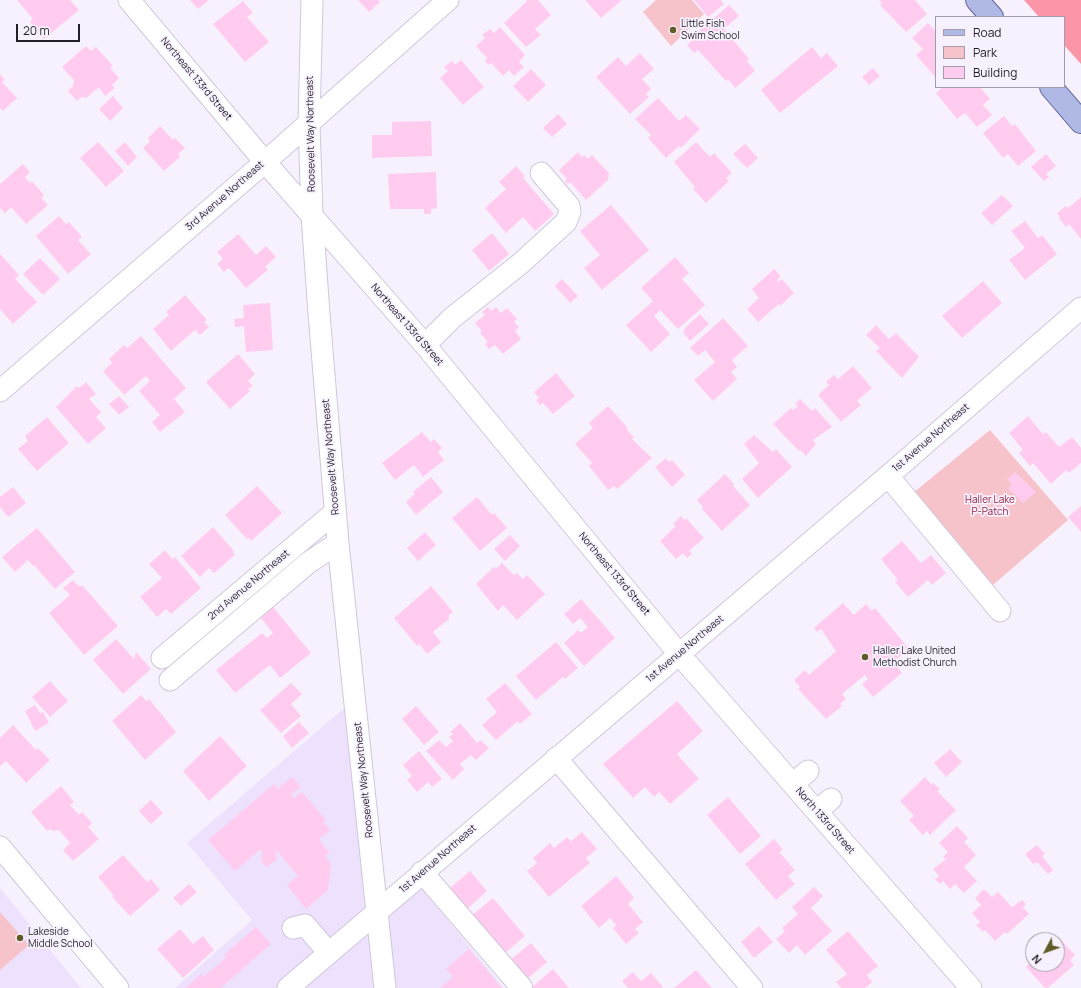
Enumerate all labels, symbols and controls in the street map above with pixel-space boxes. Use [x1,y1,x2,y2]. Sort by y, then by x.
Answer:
scale bar [18,16,82,42]
legend [935,16,1065,88]
place label: Little Fish Swim School [681,18,739,42]
text: 20 m [23,22,50,39]
text: Road [973,24,1001,41]
marker: Little Fish Swim School [668,25,678,35]
street label: Northeast 133rd Street [158,35,234,123]
text: Park [973,44,997,61]
text: Building [973,64,1017,81]
street label: Roosevelt Way Northeast [304,76,318,192]
street label: 3rd Avenue Northeast [183,159,267,233]
street label: Northeast 133rd Street [368,282,446,368]
street label: Roosevelt Way Northeast [320,399,342,515]
street label: 1st Avenue Northeast [890,401,972,475]
park label: Haller Lake P-Patch [965,494,1015,518]
street label: Northeast 133rd Street [576,530,652,618]
street label: 2nd Avenue Northeast [206,547,292,623]
street label: 1st Avenue Northeast [644,613,726,685]
place label: Haller Lake United Methodist Church [873,645,957,668]
marker: Haller Lake United Methodist Church [860,652,870,662]
street label: Roosevelt Way Northeast [352,722,376,838]
street label: North 133rd Street [793,785,857,857]
street label: 1st Avenue Northeast [397,822,479,896]
place label: Lakeside Middle School [28,926,93,950]
north arrow [1025,932,1065,972]
marker: Lakeside Middle School [15,933,25,943]
text: N [1028,952,1045,967]

